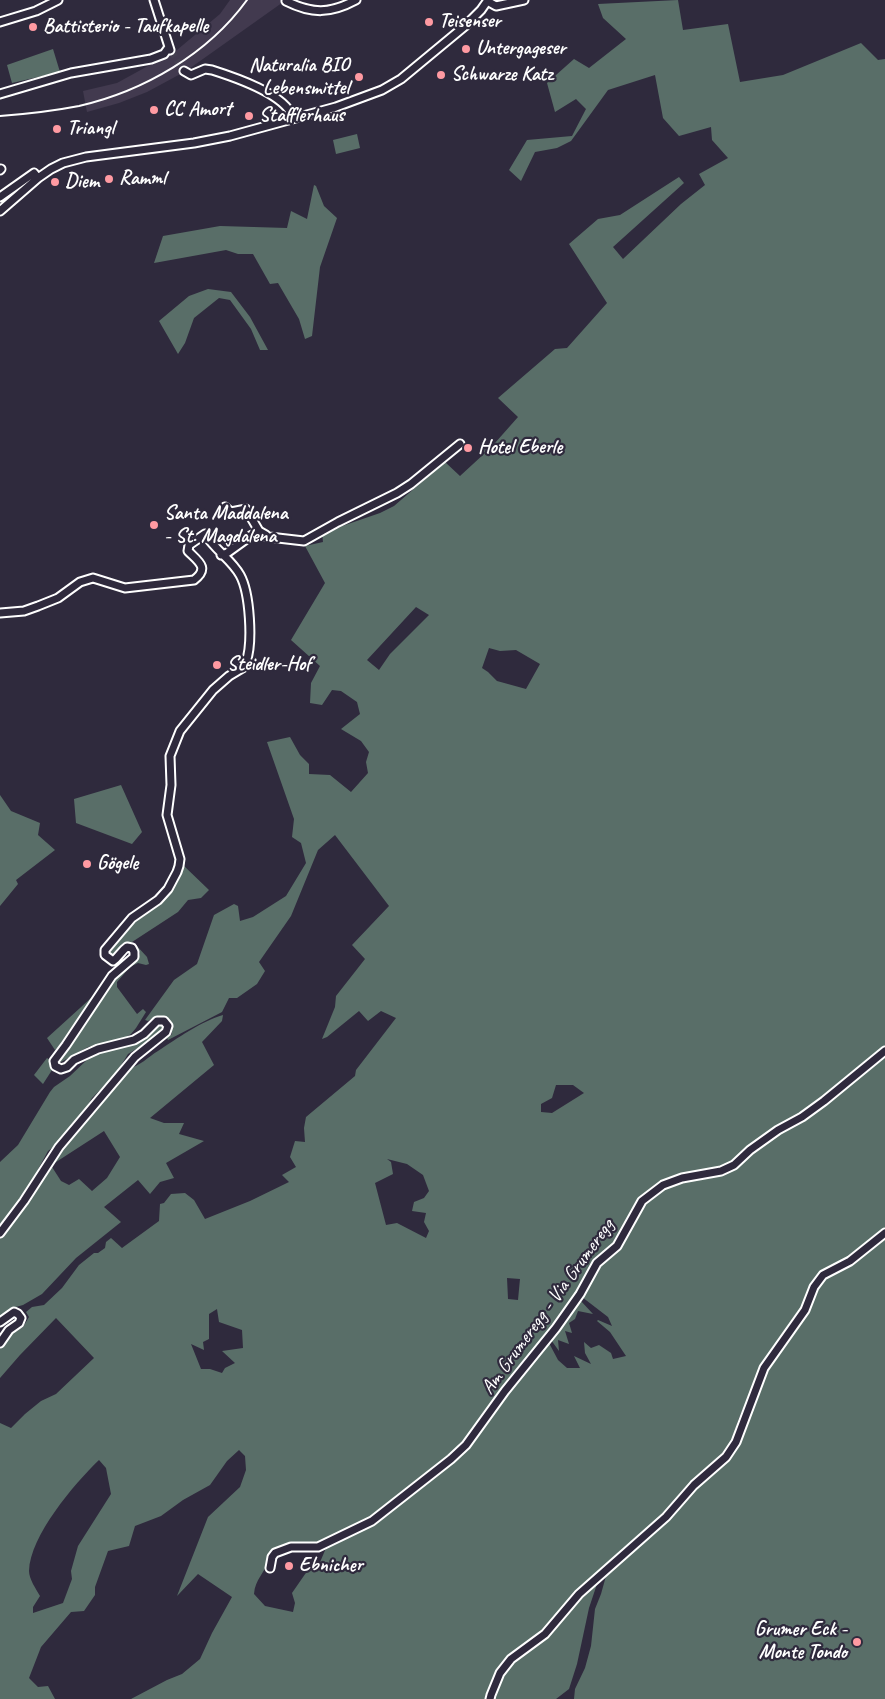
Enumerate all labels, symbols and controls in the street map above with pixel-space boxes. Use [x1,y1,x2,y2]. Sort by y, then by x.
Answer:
place label: Teisenser [439,10,501,34]
place label: Battisterio - Taufkapelle [43,15,208,39]
marker: Teisenser [423,16,435,28]
marker: Battisterio - Taufkapelle [27,21,39,33]
place label: Untergageser [476,37,566,61]
marker: Untergageser [460,43,472,55]
place label: Naturalia BIO Lebensmittel [249,54,349,101]
place label: Schwarze Katz [451,63,553,87]
marker: Schwarze Katz [435,69,447,81]
marker: Naturalia BIO Lebensmittel [353,71,365,83]
place label: CC Amort [164,98,231,122]
marker: CC Amort [148,104,160,116]
place label: Stafflerhaus [259,104,344,128]
marker: Stafflerhaus [243,110,255,122]
place label: Triangl [67,117,114,141]
marker: Triangl [51,123,63,135]
place label: Ramml [119,167,166,191]
place label: Diem [65,170,99,194]
marker: Ramml [103,173,115,185]
marker: Diem [49,176,61,188]
place label: Hotel Eberle [478,436,562,460]
marker: Hotel Eberle [462,442,474,454]
place label: Santa Maddalena - St. Magdalena [164,502,288,549]
marker: Santa Maddalena - St. Magdalena [148,519,160,531]
place label: Steidler-Hof [227,653,311,677]
marker: Steidler-Hof [211,659,223,671]
place label: Gögele [97,852,138,876]
marker: Gögele [81,858,93,870]
street label: Am Grumeregg - Via Grumeregg [476,1215,620,1399]
place label: Ebnicher [299,1554,363,1578]
marker: Ebnicher [283,1560,295,1572]
place label: Grumer Eck - Monte Tondo [755,1618,847,1665]
marker: Grumer Eck - Monte Tondo [851,1636,863,1648]

